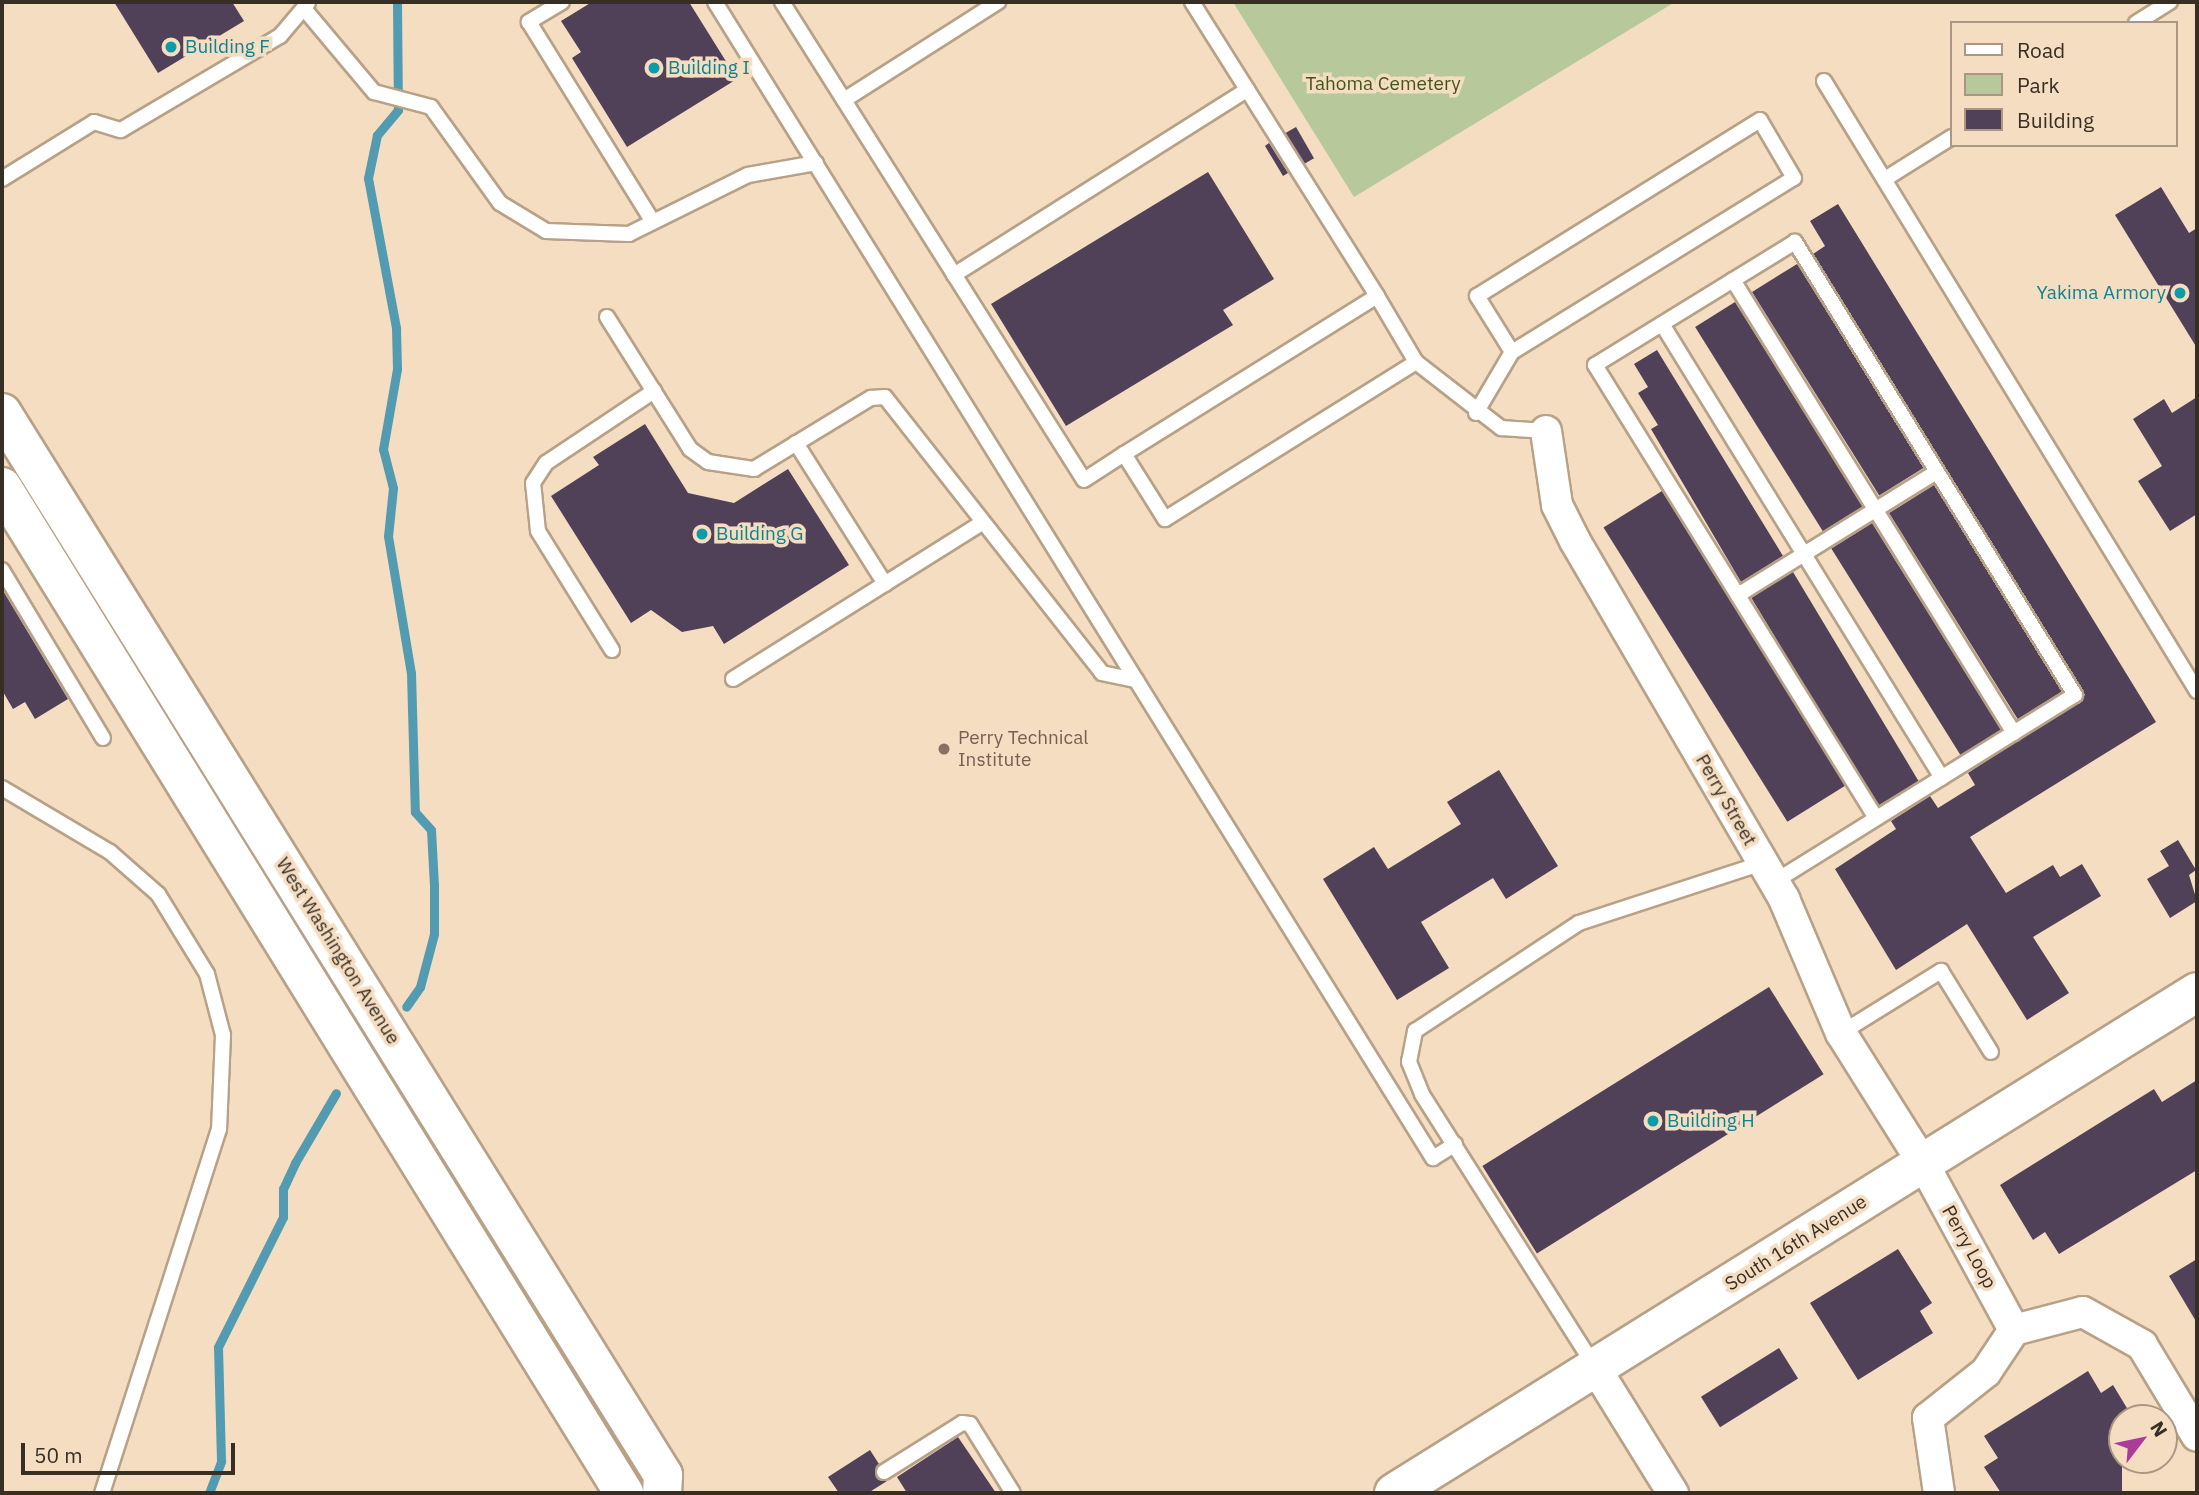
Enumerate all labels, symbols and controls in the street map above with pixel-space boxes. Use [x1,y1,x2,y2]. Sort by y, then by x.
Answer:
legend [1951,21,2178,147]
place label: Building F [185,36,270,58]
text: Road [2017,36,2065,64]
marker: Building F [163,39,179,55]
place label: Building I [668,57,750,79]
marker: Building I [646,60,662,76]
text: Park [2017,71,2060,99]
park label: Tahoma Cemetery [1305,73,1461,95]
text: Building [2017,106,2094,134]
place label: Yakima Armory [2037,282,2166,304]
marker: Yakima Armory [2172,285,2188,301]
place label: Building G [716,523,803,545]
marker: Building G [694,526,710,542]
place label: Perry Technical Institute [958,727,1088,771]
marker: Perry Technical Institute [936,741,952,757]
street label: Perry Street [1691,750,1761,850]
street label: West Washington Avenue [271,853,405,1049]
place label: Building H [1667,1110,1755,1132]
marker: Building H [1645,1113,1661,1129]
street label: South 16th Avenue [1721,1190,1871,1296]
street label: Perry Loop [1937,1202,2001,1292]
north arrow [2108,1404,2178,1474]
text: N [2145,1417,2173,1441]
scale bar [24,1428,238,1472]
text: 50 m [34,1441,83,1469]

